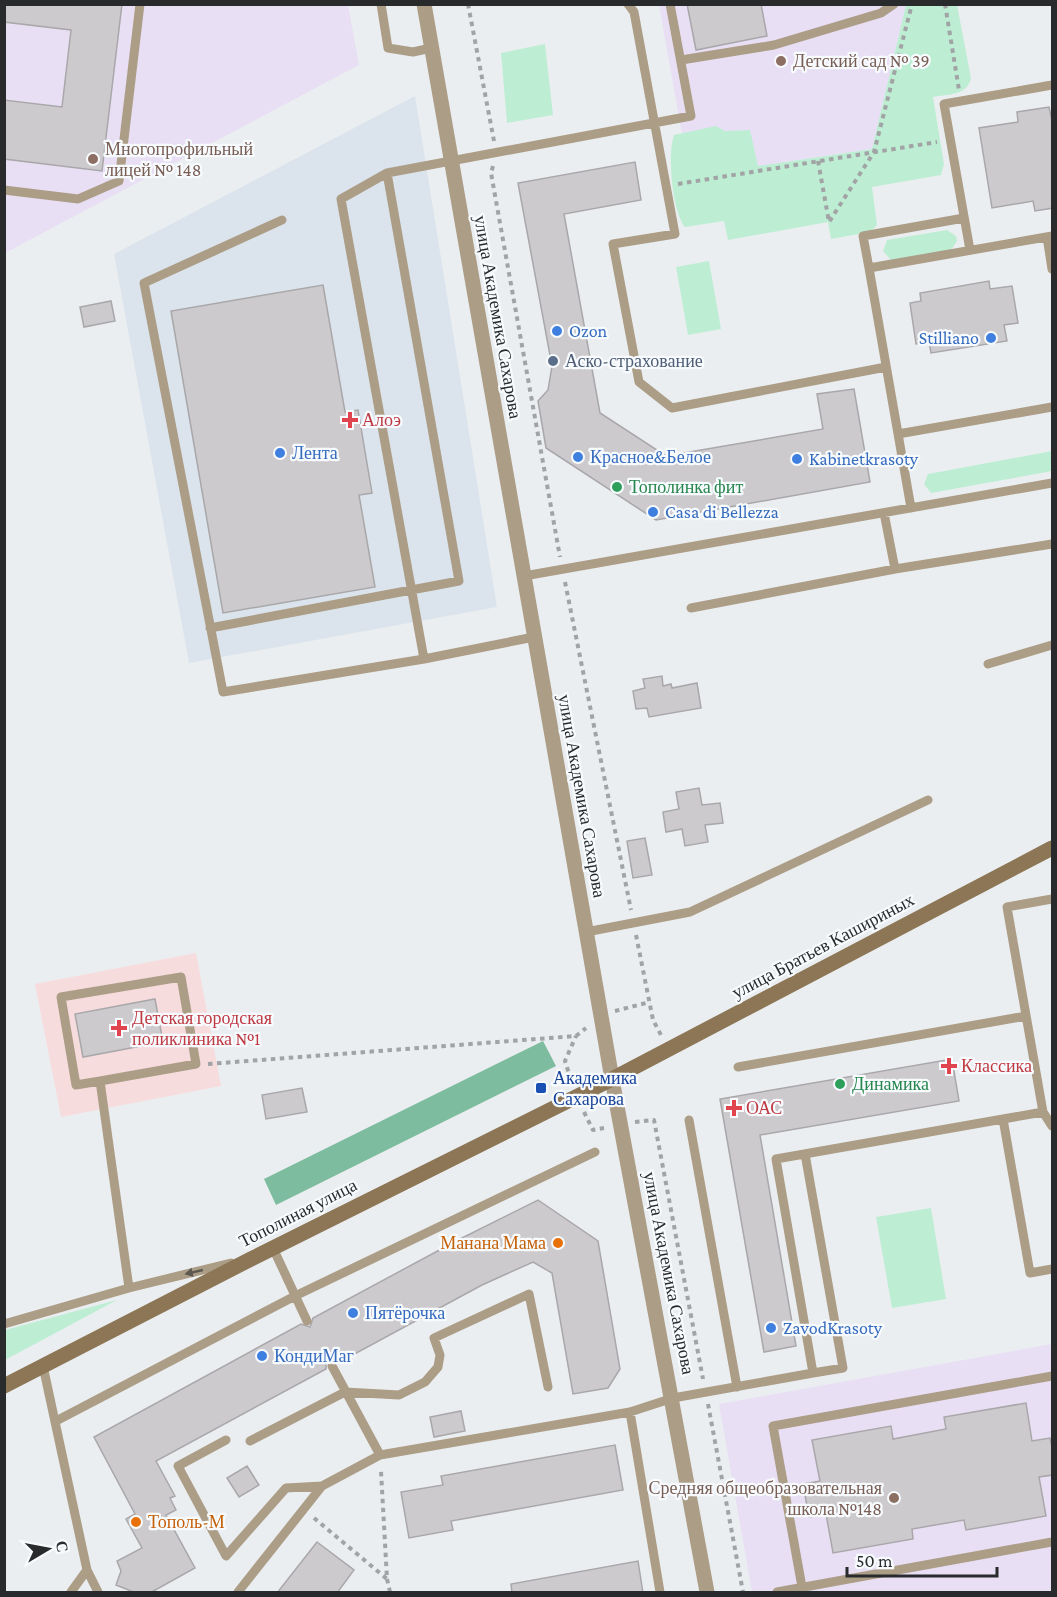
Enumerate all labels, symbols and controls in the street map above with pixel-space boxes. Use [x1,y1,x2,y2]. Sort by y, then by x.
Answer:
place label: Детский сад № 39 [793,51,930,71]
marker: Детский сад № 39 [774,54,788,68]
place label: Многопрофильный лицей № 148 [105,139,253,180]
marker: Многопрофильный лицей № 148 [86,152,100,166]
street label: улица Академика Сахарова [470,214,526,420]
place label: Ozon [569,321,608,341]
marker: Ozon [550,324,564,338]
place label: Stilliano [919,328,979,348]
marker: Stilliano [984,331,998,345]
place label: Аско-страхование [565,351,703,371]
marker: Аско-страхование [546,354,560,368]
place label: Алоэ [362,410,401,430]
marker: Алоэ [343,413,357,427]
place label: Лента [292,443,338,463]
marker: Лента [273,446,287,460]
place label: Красное&Белое [590,447,711,467]
place label: Kabinetkrasoty [809,449,919,469]
marker: Красное&Белое [571,450,585,464]
marker: Kabinetkrasoty [790,452,804,466]
place label: Тополинка фит [629,477,743,497]
marker: Тополинка фит [610,480,624,494]
place label: Casa di Bellezza [665,502,779,522]
marker: Casa di Bellezza [646,505,660,519]
street label: улица Академика Сахарова [554,693,610,899]
street label: улица Братьев Кашириных [729,889,917,1003]
place label: Детская городская поликлиника №1 [132,1008,272,1049]
marker: Детская городская поликлиника №1 [110,1019,128,1037]
place label: Классика [961,1056,1032,1076]
marker: Классика [942,1059,956,1073]
place label: Академика Сахарова [553,1068,637,1109]
place label: Динамика [852,1074,929,1094]
marker: Динамика [833,1077,847,1091]
marker: Академика Сахарова [534,1081,548,1095]
place label: ОАС [746,1098,782,1118]
marker: ОАС [727,1101,741,1115]
street label: улица Академика Сахарова [640,1170,698,1376]
street label: Тополиная улица [236,1175,360,1251]
place label: Манана Мама [440,1233,546,1253]
marker: Манана Мама [551,1236,565,1250]
one-way arrow [185,1268,204,1278]
place label: Пятёрочка [365,1303,445,1323]
marker: Пятёрочка [346,1306,360,1320]
place label: ZavodKrasoty [783,1318,883,1338]
marker: ZavodKrasoty [764,1321,778,1335]
place label: КондиМаг [274,1346,354,1366]
marker: КондиМаг [255,1349,269,1363]
place label: Средняя общеобразовательная школа №148 [649,1478,882,1519]
marker: Средняя общеобразовательная школа №148 [887,1491,901,1505]
place label: Тополь-М [148,1512,225,1532]
marker: Тополь-М [129,1515,143,1529]
north arrow [18,1519,78,1579]
text: С [53,1539,72,1554]
scale bar [847,1540,997,1578]
text: 50 m [856,1551,893,1571]

